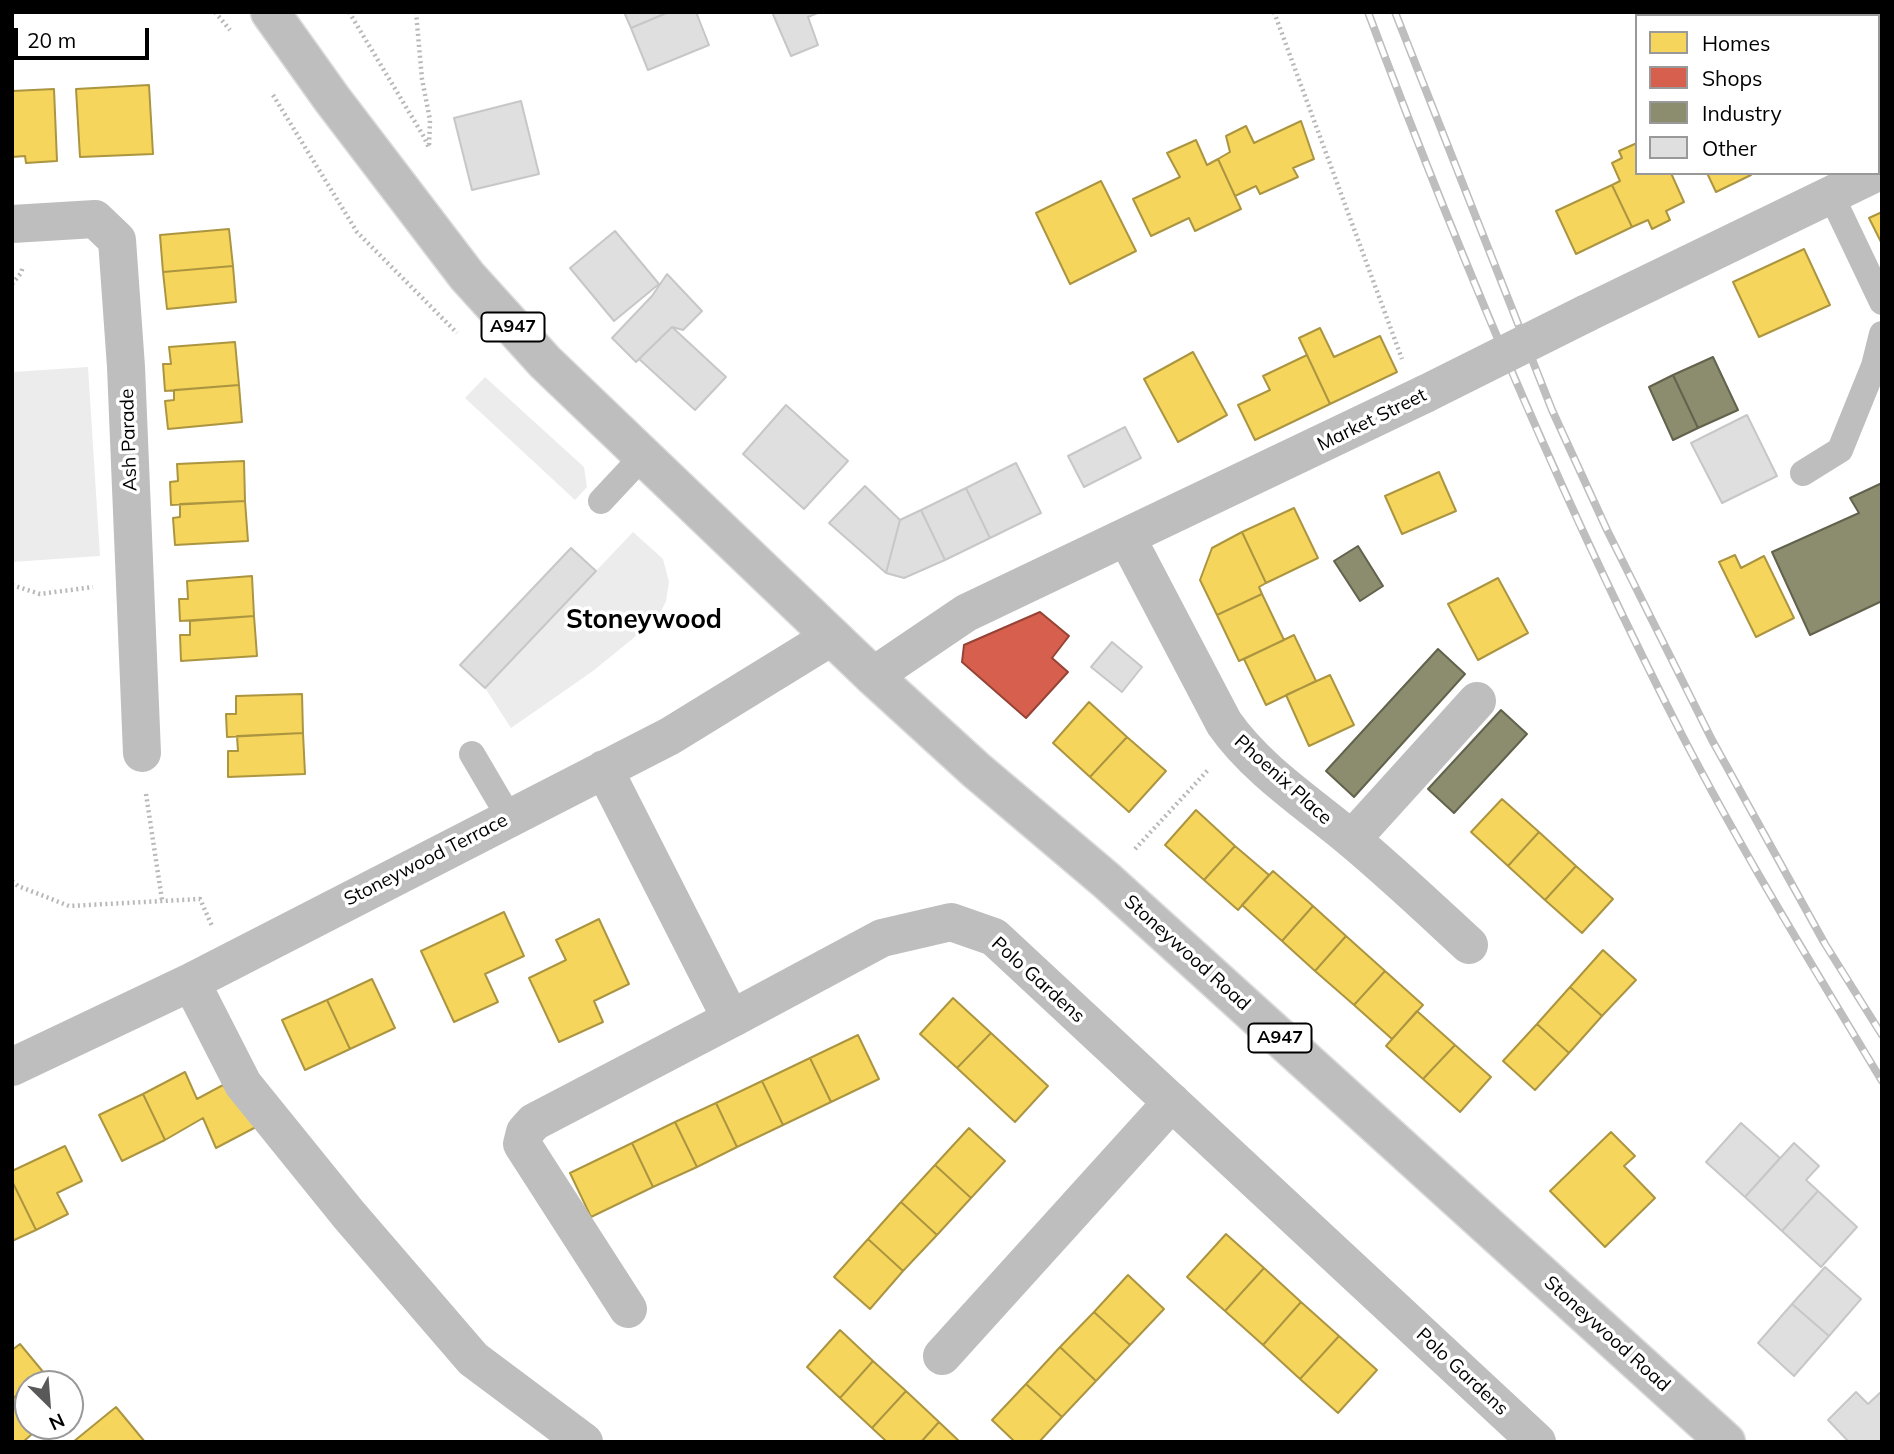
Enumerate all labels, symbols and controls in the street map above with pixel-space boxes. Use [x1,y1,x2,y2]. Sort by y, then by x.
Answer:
scale bar [18,14,152,58]
legend [1635,14,1880,175]
text: 20 m [27,27,76,53]
text: Homes [1702,30,1770,56]
text: Shops [1702,65,1762,91]
text: Industry [1702,100,1782,126]
text: Other [1702,135,1757,161]
road number: A947 [482,312,544,342]
street label: Market Street [1314,384,1430,456]
street label: Ash Parade [116,388,142,492]
district label: Stoneywood [566,604,722,636]
street label: Phoenix Place [1230,730,1336,830]
street label: Stoneywood Terrace [340,809,512,911]
street label: Stoneywood Road [1119,890,1255,1016]
street label: Polo Gardens [987,932,1089,1028]
road number: A947 [1248,1023,1312,1052]
street label: Stoneywood Road [1539,1271,1675,1397]
street label: Polo Gardens [1411,1324,1513,1420]
north arrow [14,1370,84,1440]
text: N [45,1408,69,1436]

